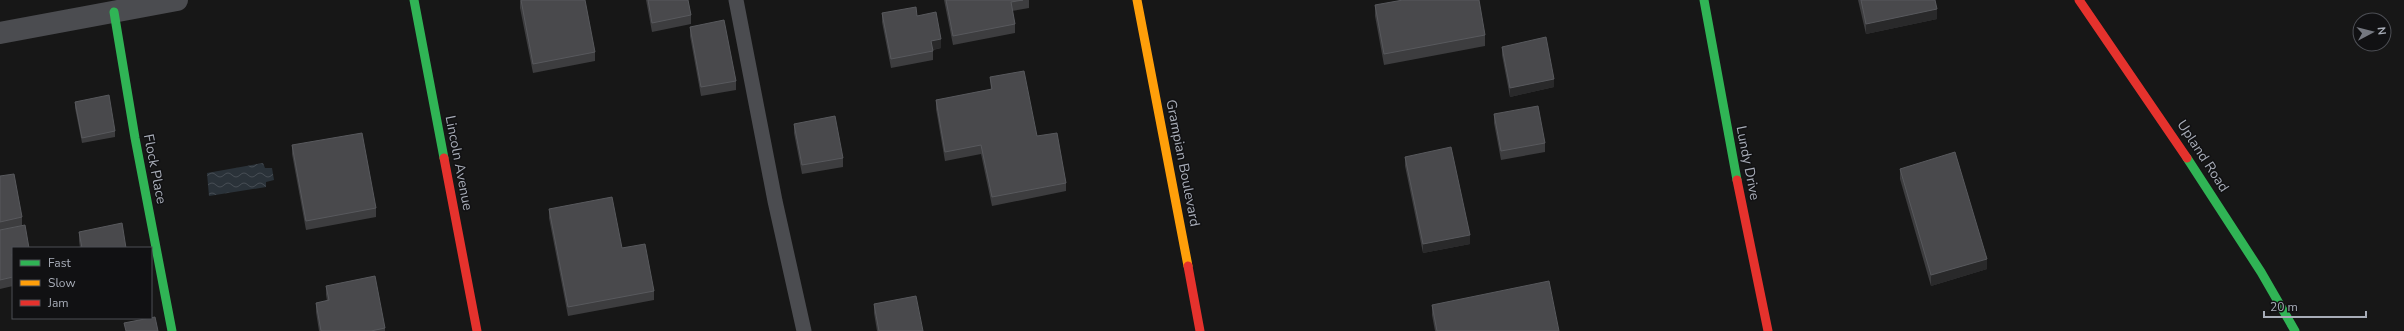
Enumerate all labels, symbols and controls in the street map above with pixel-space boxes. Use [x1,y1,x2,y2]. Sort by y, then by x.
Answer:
north arrow [2352,12,2392,52]
text: N [2373,26,2389,36]
street label: Grampian Boulevard [1161,98,1205,228]
street label: Lincoln Avenue [440,114,478,212]
street label: Upland Road [2173,116,2233,196]
street label: Lundy Drive [1731,124,1765,202]
street label: Flock Place [139,132,171,206]
legend [12,247,152,319]
text: Fast [48,255,71,271]
text: Slow [48,275,76,291]
scale bar [2264,293,2366,319]
text: Jam [47,295,69,311]
text: 20 m [2270,299,2298,315]

